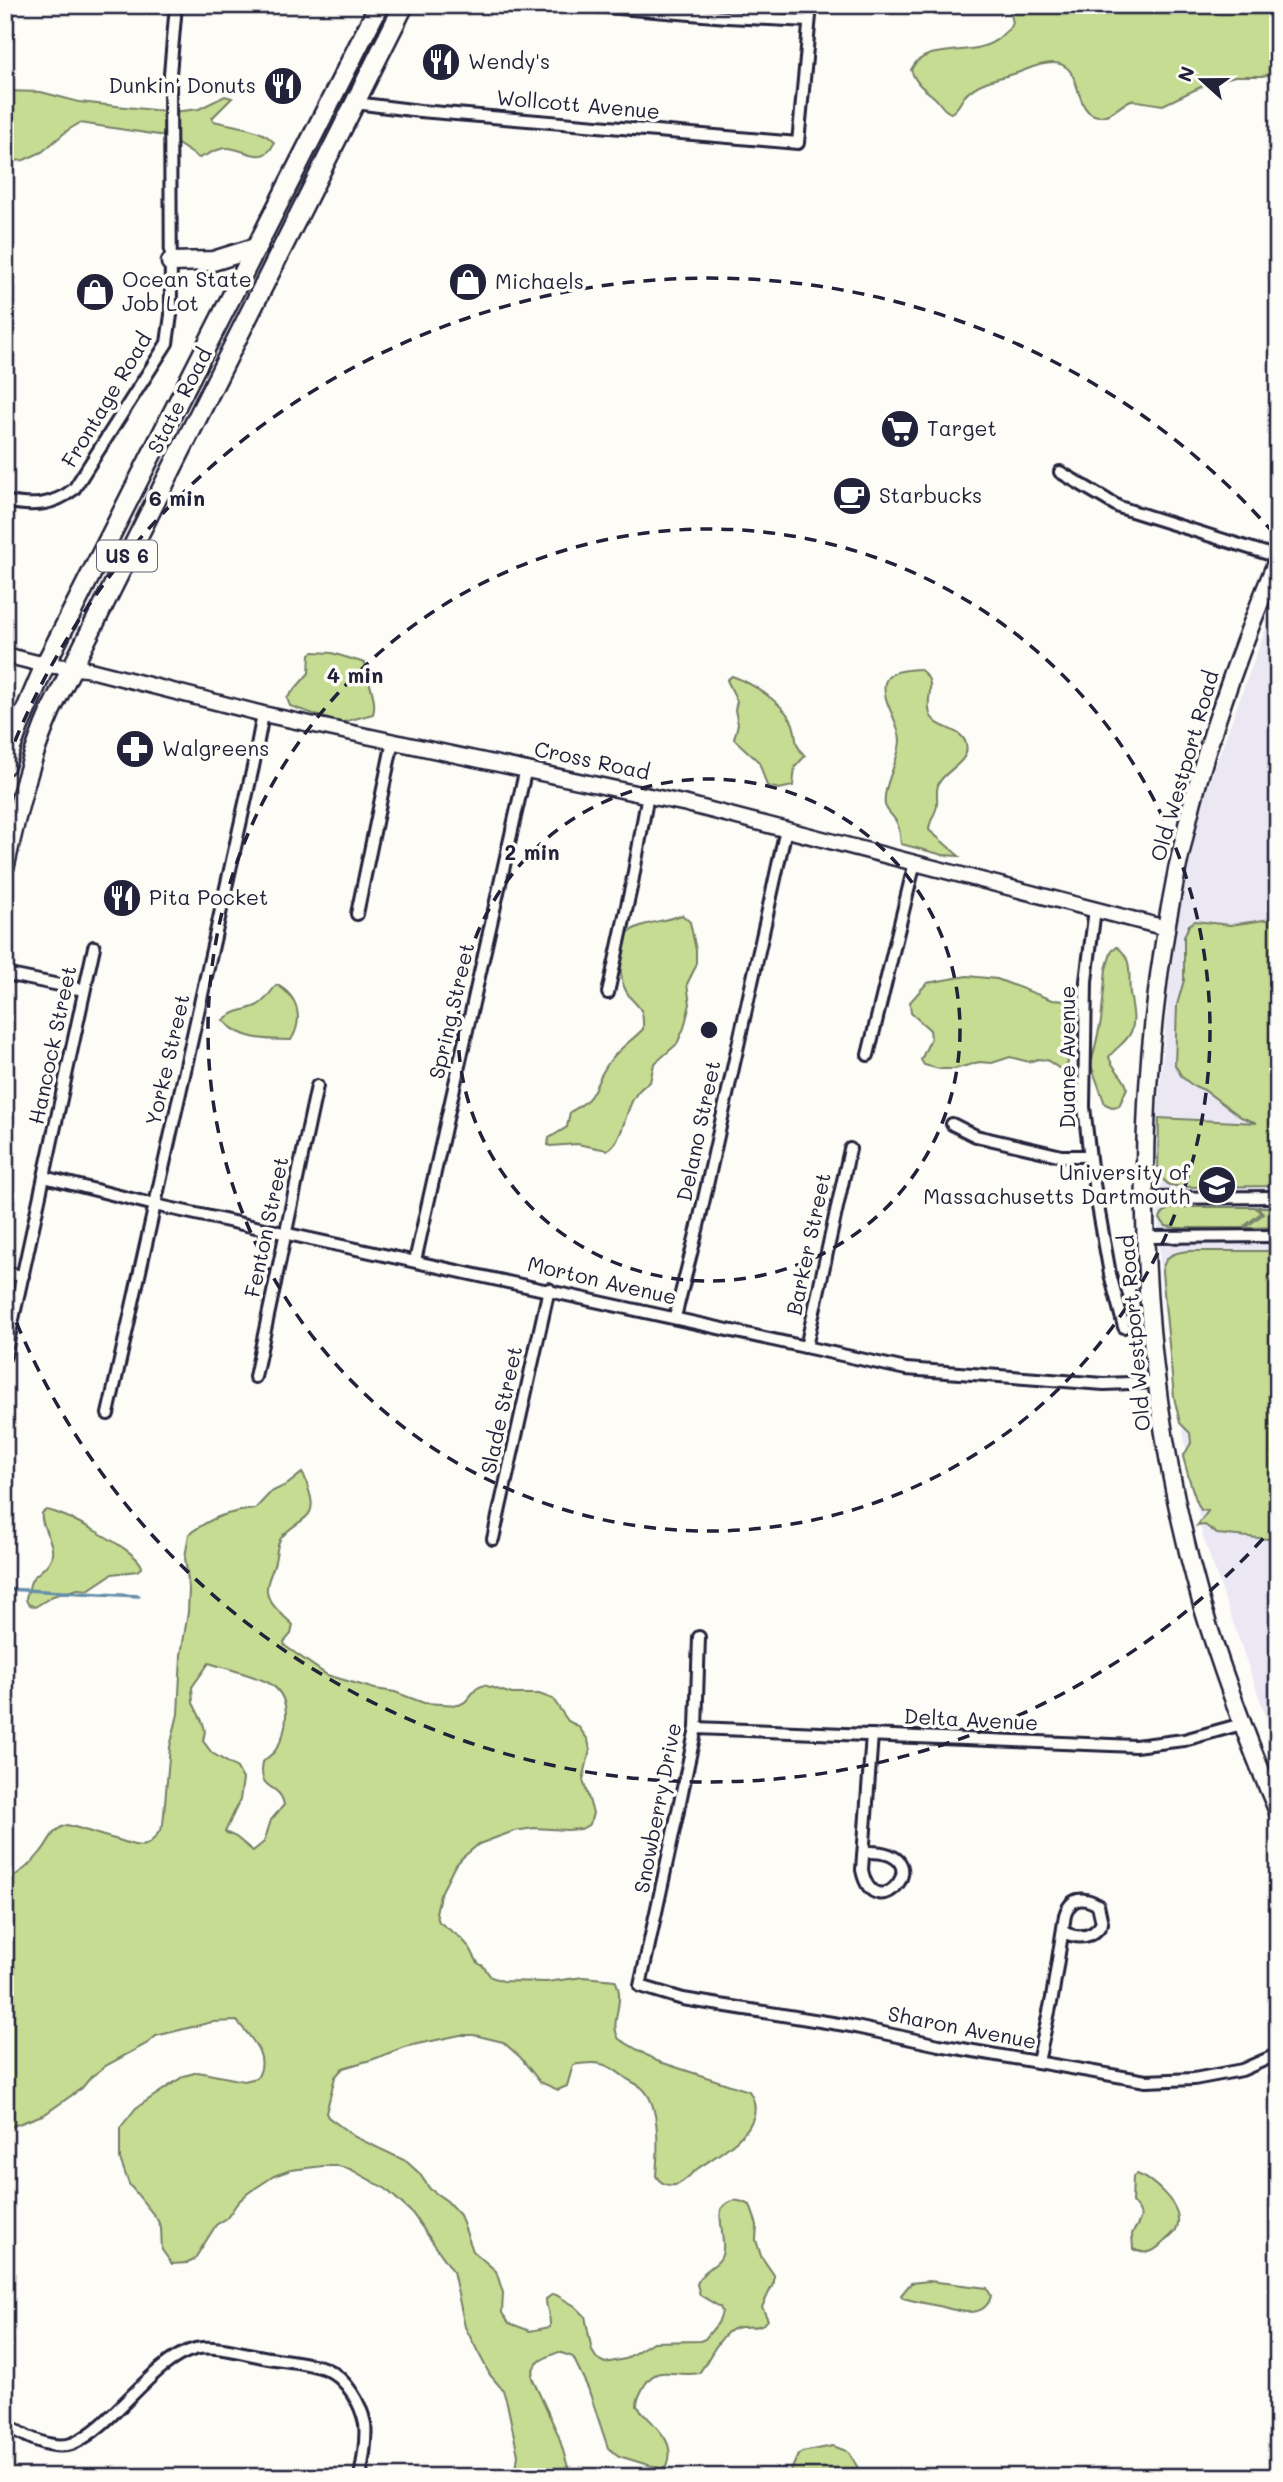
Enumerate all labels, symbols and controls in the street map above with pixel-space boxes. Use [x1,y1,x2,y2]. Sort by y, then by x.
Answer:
restaurant icon: Wendy's [420,41,462,83]
north arrow [1168,46,1238,116]
place label: Wendy's [468,47,550,74]
text: N [1171,63,1200,85]
restaurant icon: Dunkin' Donuts [262,65,304,107]
place label: Dunkin' Donuts [108,71,256,98]
street label: Wollcott Avenue [495,83,661,124]
shop icon: Michaels [447,261,489,303]
place label: Ocean State Job Lot [122,265,252,316]
place label: Michaels [495,267,584,294]
shop icon: Ocean State Job Lot [74,271,116,313]
street label: Frontage Road [55,327,157,472]
street label: State Road [140,343,217,458]
supermarket icon: Target [879,408,921,450]
place label: Target [927,414,997,441]
cafe icon: Starbucks [831,475,873,517]
place label: Starbucks [879,481,982,508]
text: 6 min [149,484,205,511]
road number: US 6 [97,540,157,572]
text: 4 min [327,661,383,688]
street label: Old Westport Road [1143,667,1224,864]
pharmacy icon: Walgreens [114,728,156,770]
place label: Walgreens [162,734,269,761]
street label: Cross Road [532,734,653,785]
text: 2 min [504,838,560,865]
restaurant icon: Pita Pocket [101,877,143,919]
place label: Pita Pocket [149,883,268,910]
street label: Spring Street [422,940,479,1081]
street label: Hancock Street [22,963,82,1127]
street label: Duane Avenue [1053,985,1080,1129]
street label: Yorke Street [138,991,195,1128]
centre of rings [697,1018,721,1042]
street label: Delano Street [669,1058,726,1204]
street label: Fenton Street [237,1154,294,1300]
place label: University of Massachusetts Dartmouth [923,1158,1191,1209]
school or university icon: University of Massachusetts Dartmouth [1196,1164,1238,1206]
street label: Barker Street [779,1170,836,1317]
street label: Old Westport Road [1111,1234,1156,1432]
street label: Morton Avenue [525,1249,680,1310]
street label: Slade Street [474,1343,527,1476]
street label: Delta Avenue [903,1702,1039,1736]
street label: Snowberry Drive [627,1720,686,1895]
street label: Sharon Avenue [886,1999,1039,2054]

